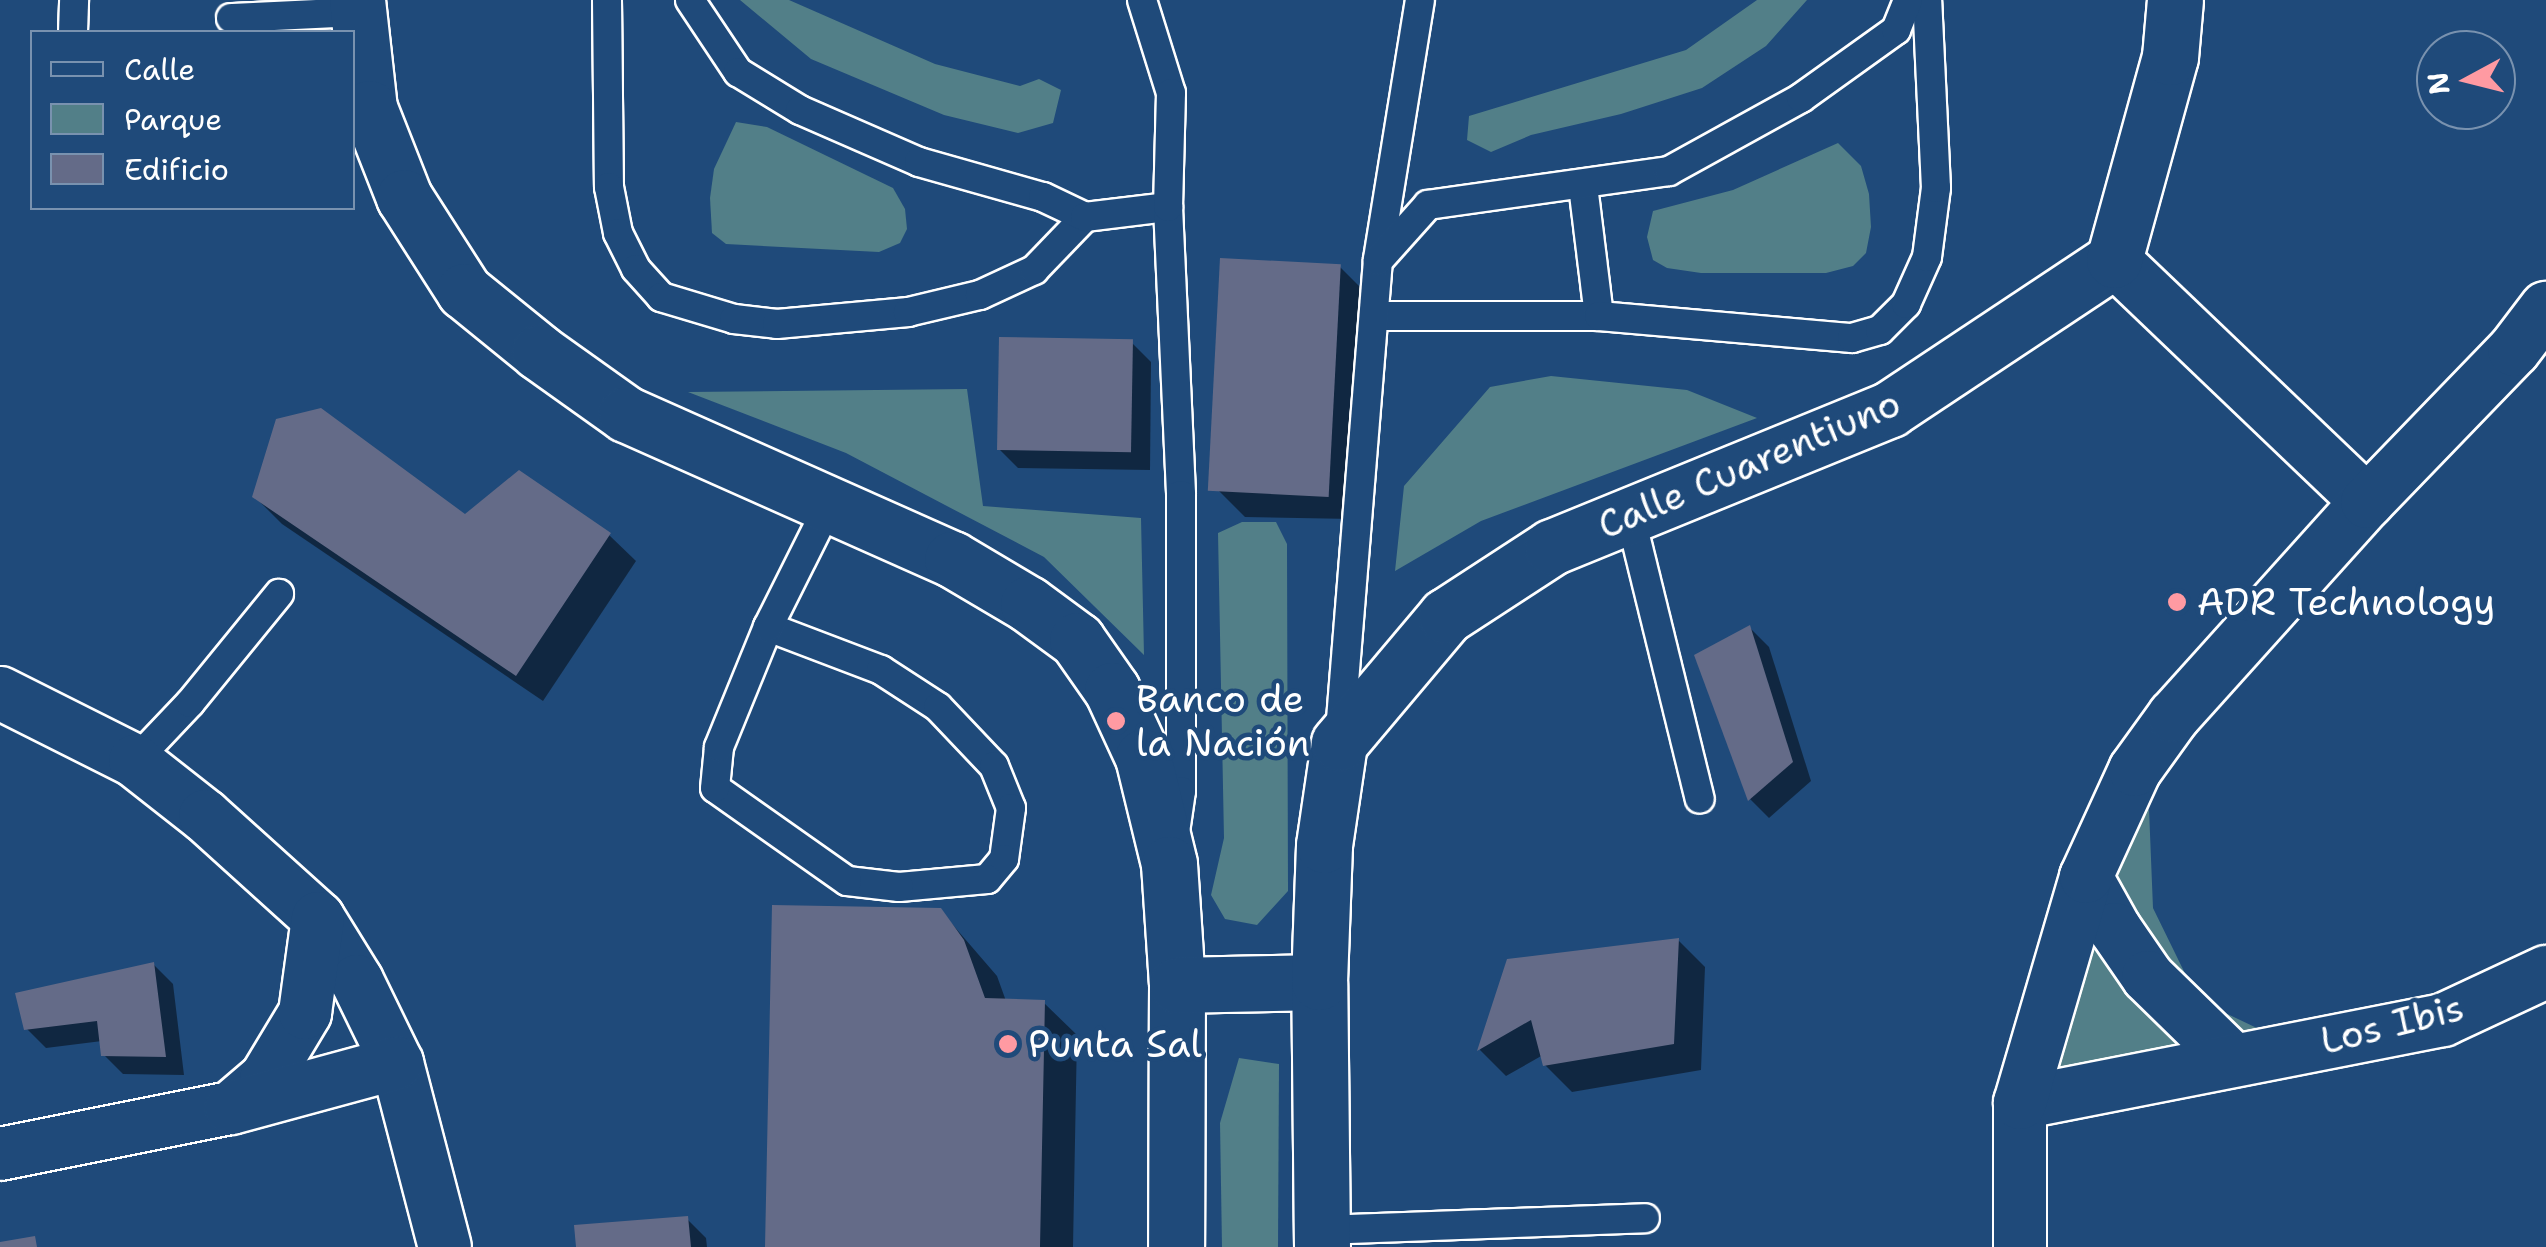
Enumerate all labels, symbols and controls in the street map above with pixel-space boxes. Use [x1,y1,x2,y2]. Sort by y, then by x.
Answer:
legend [30,30,355,210]
north arrow [2416,30,2516,130]
text: Calle [124,49,195,90]
text: N [2418,70,2458,97]
text: Parque [124,99,222,140]
text: Edificio [124,149,229,190]
street label: Calle Cuarentiuno [1591,380,1907,548]
place label: ADR Technology [2197,579,2495,625]
marker: ADR Technology [2166,591,2188,613]
place label: Banco de la Nación [1136,676,1310,766]
marker: Banco de la Nación [1105,710,1127,732]
street label: Los Ibis [2316,984,2468,1064]
place label: Punta Sal [1028,1021,1202,1067]
marker: Punta Sal [997,1033,1019,1055]

